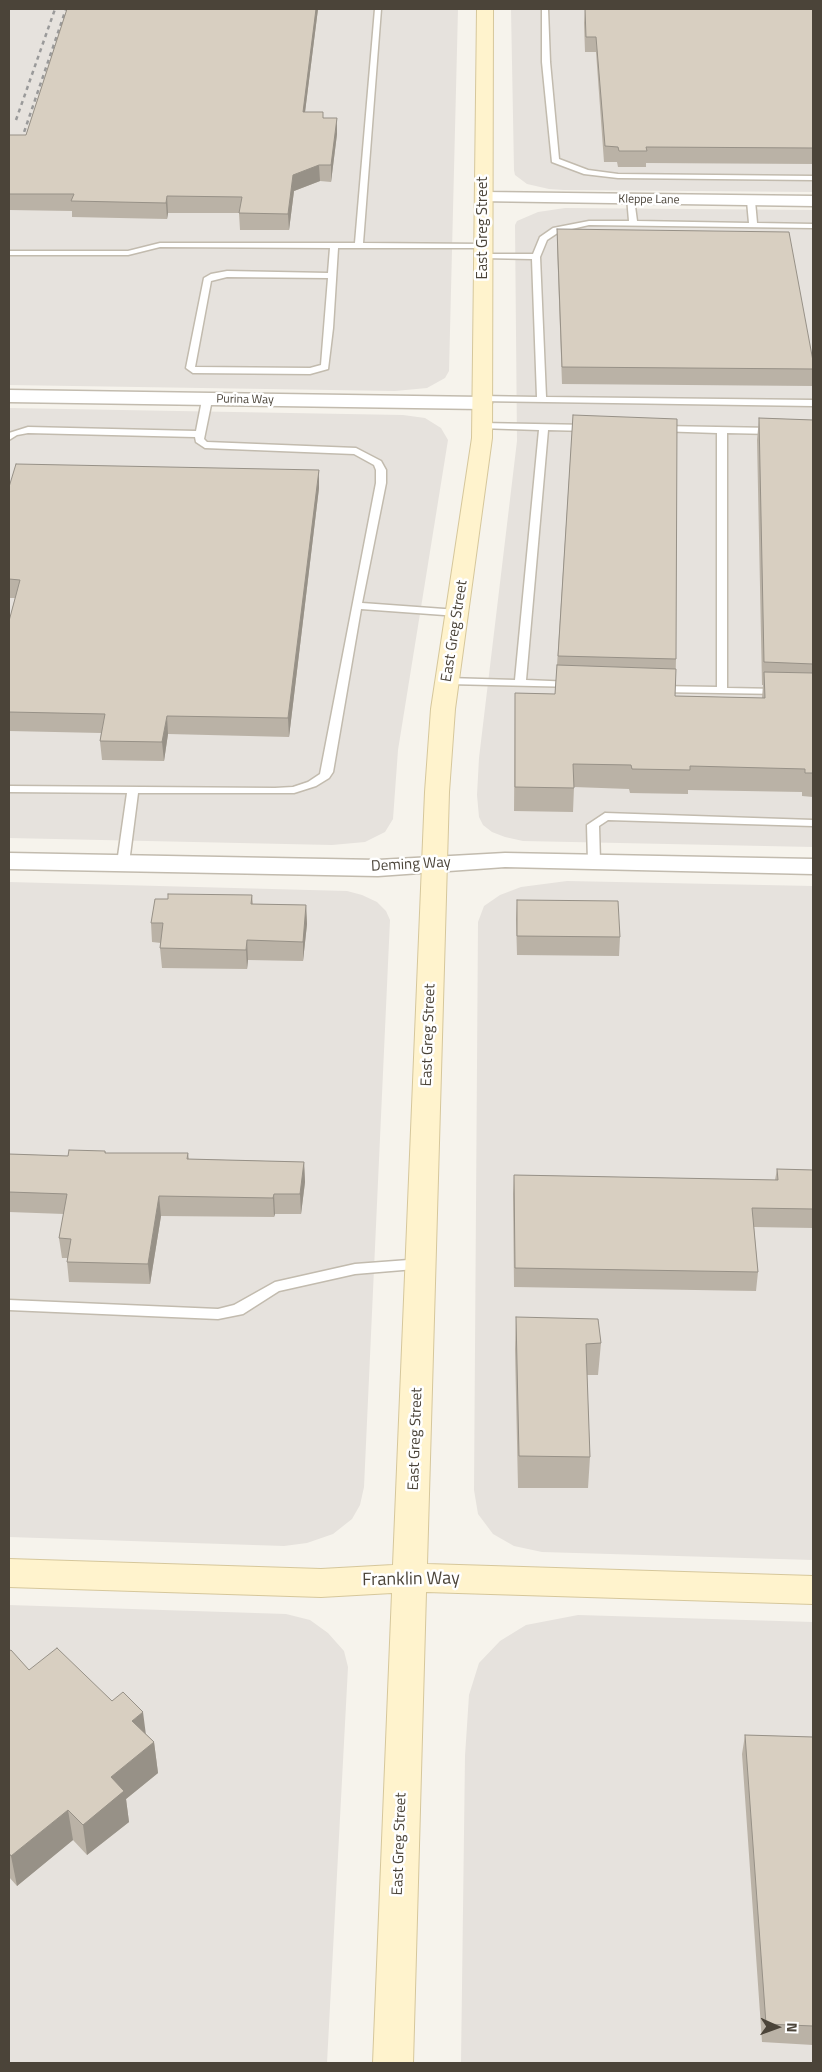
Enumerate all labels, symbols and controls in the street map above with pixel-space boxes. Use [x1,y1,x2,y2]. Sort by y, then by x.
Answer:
street label: East Greg Street [474,177,492,279]
street label: Kleppe Lane [618,192,680,208]
street label: Purina Way [216,392,274,408]
street label: East Greg Street [438,579,472,683]
street label: Deming Way [371,854,451,876]
street label: East Greg Street [418,983,440,1087]
street label: East Greg Street [405,1387,427,1491]
street label: Franklin Way [362,1568,460,1592]
street label: East Greg Street [389,1792,411,1896]
north arrow [752,2002,802,2052]
text: N [782,2022,803,2033]

